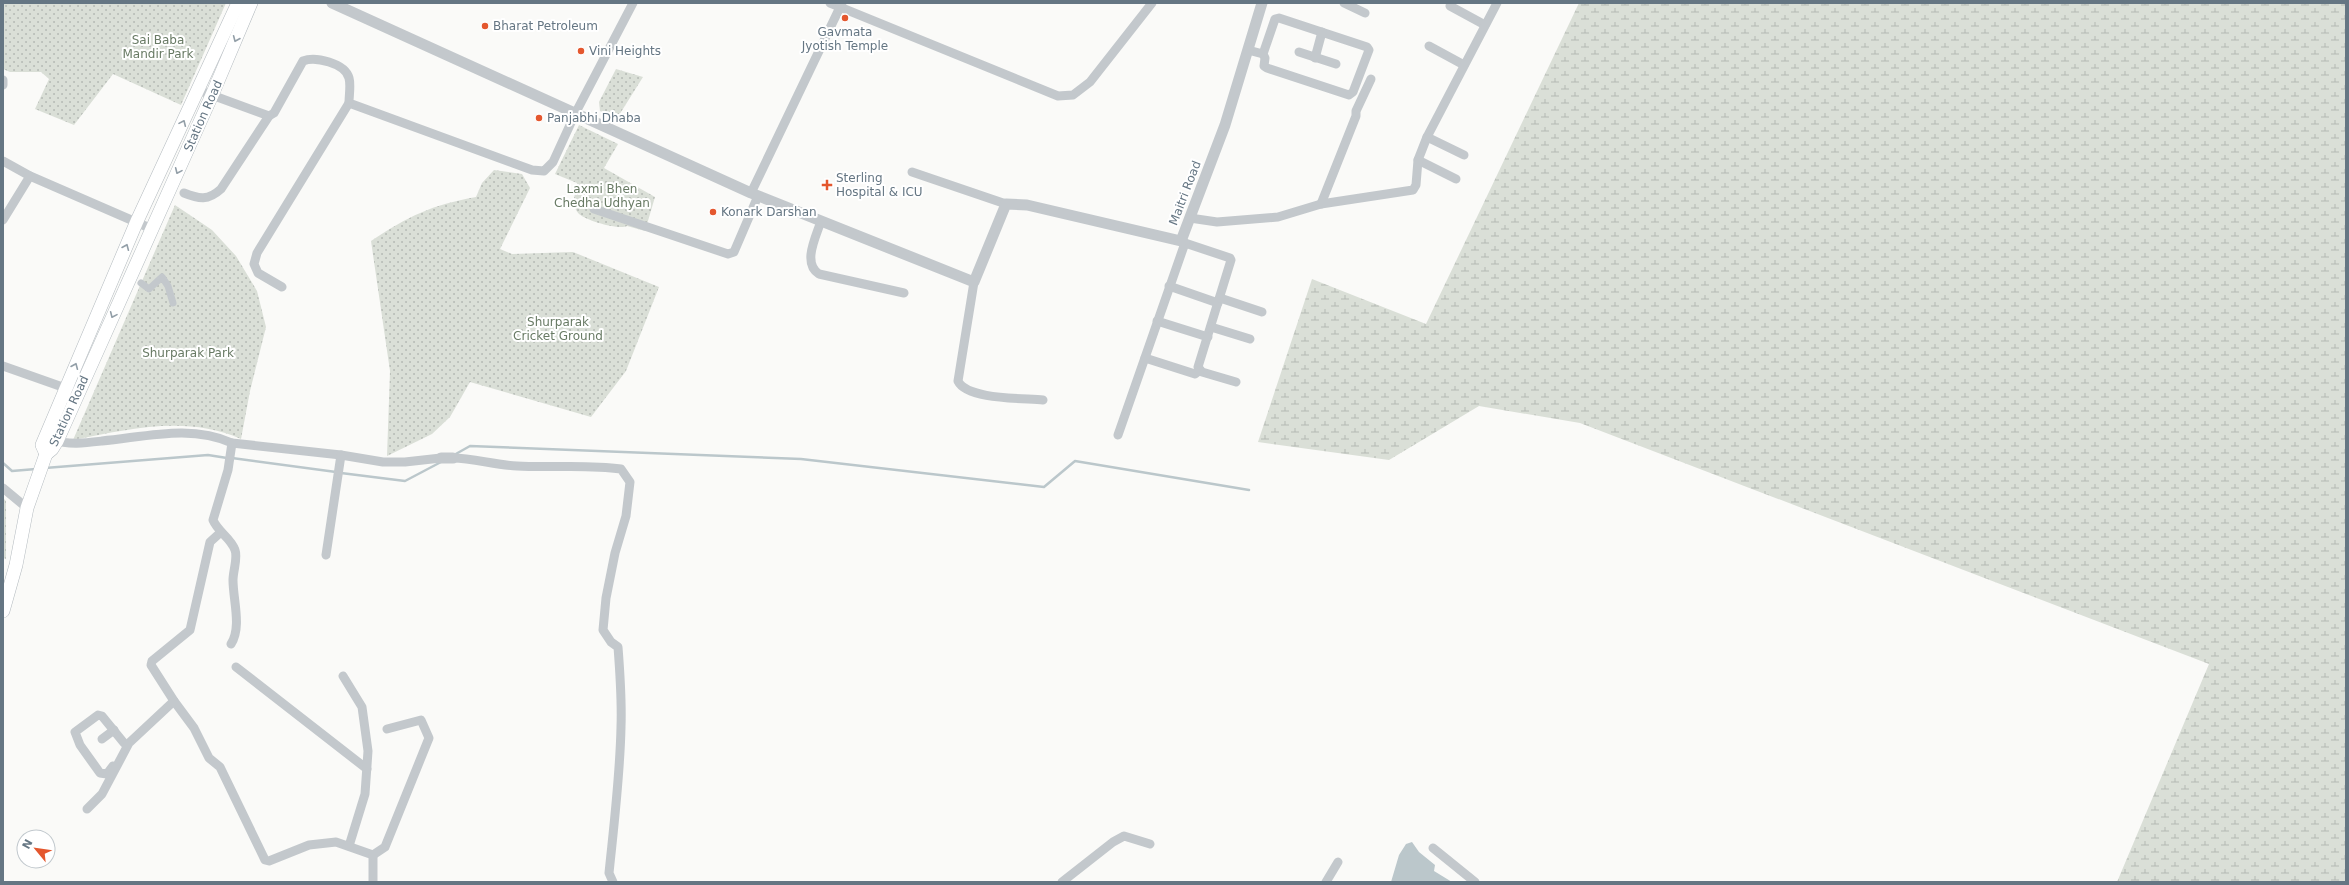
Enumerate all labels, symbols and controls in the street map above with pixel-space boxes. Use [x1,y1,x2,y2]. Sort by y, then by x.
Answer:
marker: Gavmata Jyotish Temple [840,13,850,23]
place label: Bharat Petroleum [493,19,598,33]
marker: Bharat Petroleum [480,21,490,31]
place label: Gavmata Jyotish Temple [801,25,888,53]
park label: Sai Baba Mandir Park [123,33,194,61]
one-way arrow [233,34,241,42]
place label: Vini Heights [589,44,661,58]
marker: Vini Heights [576,46,586,56]
street label: Station Road [181,78,225,154]
place label: Panjabhi Dhaba [547,111,641,125]
marker: Panjabhi Dhaba [534,113,544,123]
one-way arrow [178,119,186,127]
street label: Maitri Road [1166,159,1204,227]
one-way arrow [175,166,183,174]
place label: Sterling Hospital & ICU [836,171,923,199]
marker: Sterling Hospital & ICU [821,179,833,191]
park label: Laxmi Bhen Chedha Udhyan [554,182,650,210]
place label: Konark Darshan [721,205,817,219]
marker: Konark Darshan [708,207,718,217]
one-way arrow [122,243,130,250]
one-way arrow [110,310,118,318]
park label: Shurparak Cricket Ground [513,315,603,343]
park label: Shurparak Park [142,346,234,360]
one-way arrow [70,363,78,371]
street label: Station Road [46,373,92,449]
north arrow [16,829,56,869]
text: N [20,837,36,852]

